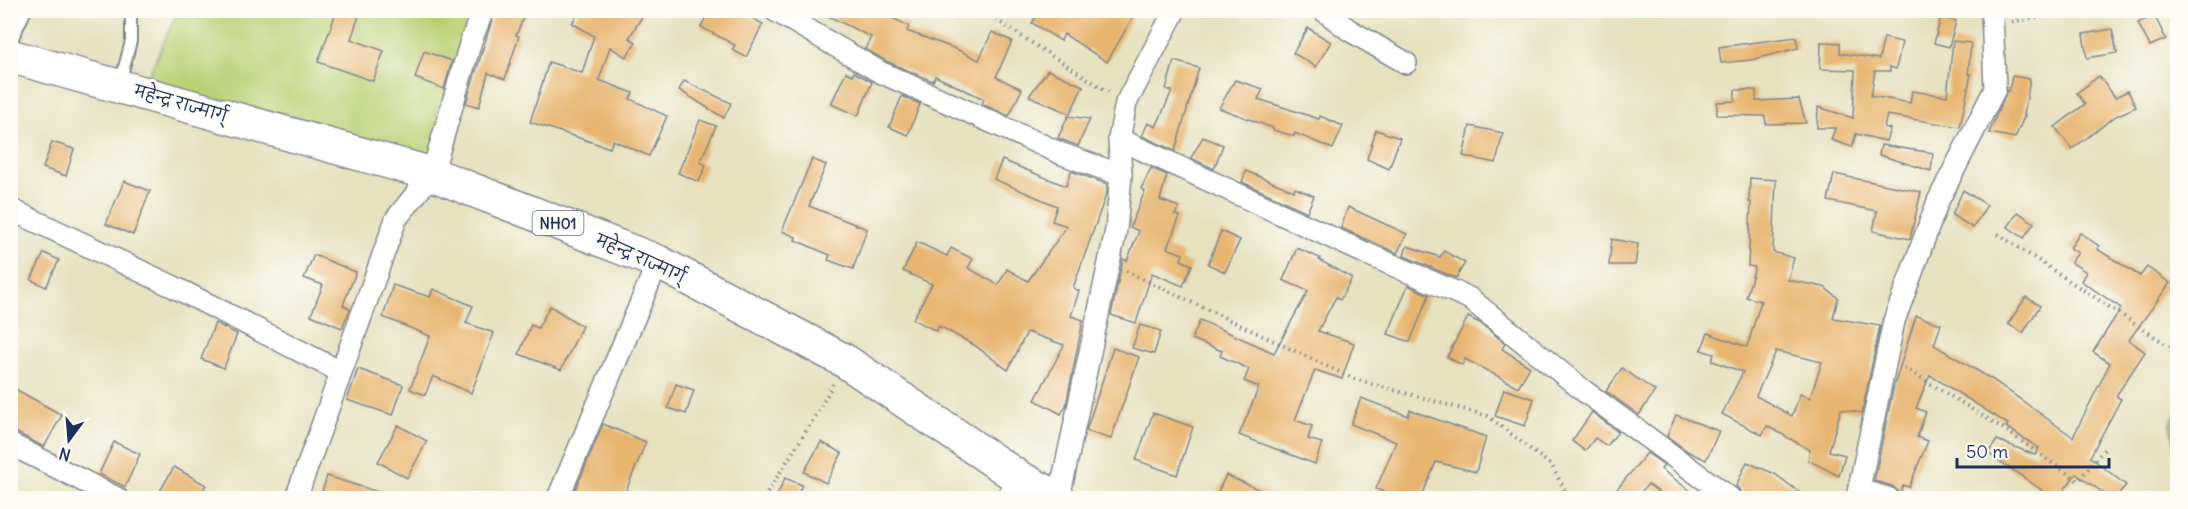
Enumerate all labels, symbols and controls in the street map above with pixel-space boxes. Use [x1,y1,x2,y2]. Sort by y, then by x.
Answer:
street label: महेन्द्र राज्मार्ग् [130,77,232,128]
road number: NH01 [532,211,584,235]
street label: महेन्द्र राज्मार्ग् [591,226,691,289]
north arrow [39,410,99,470]
scale bar [1957,431,2108,469]
text: 50 m [1966,440,2008,463]
text: N [57,443,73,466]

